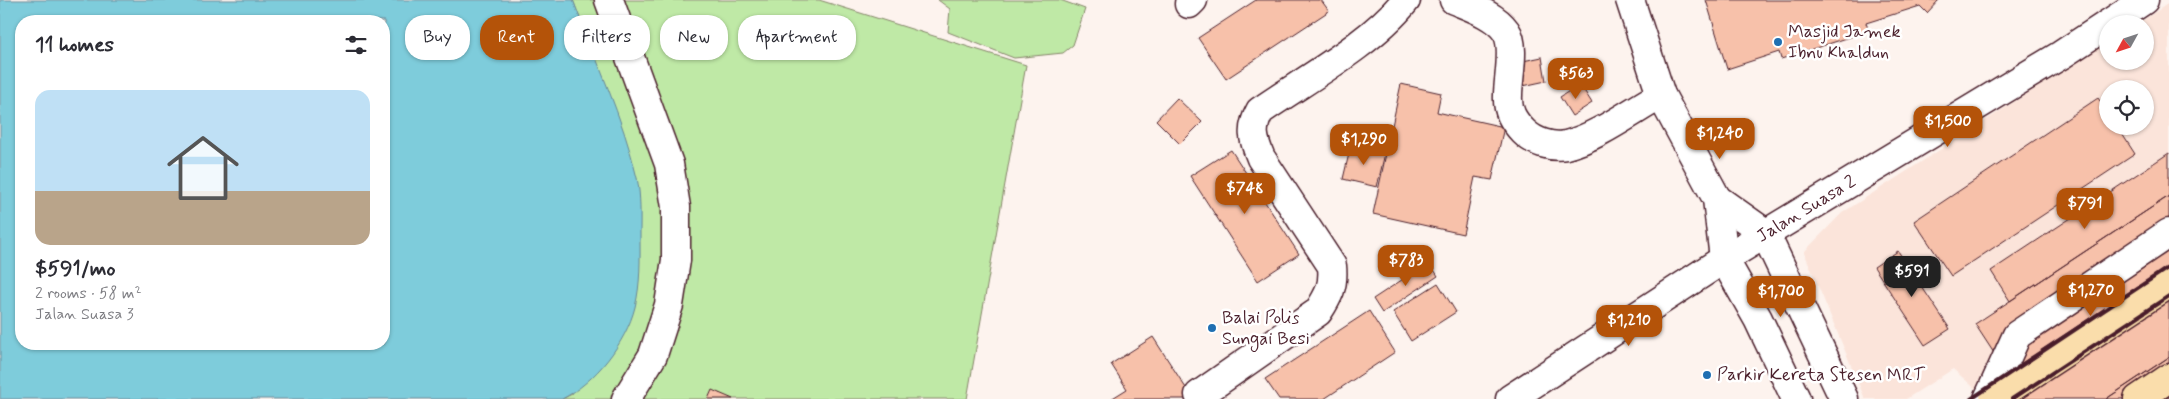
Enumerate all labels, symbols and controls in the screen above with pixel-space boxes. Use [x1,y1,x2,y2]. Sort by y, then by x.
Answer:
chip: Buy [405,15,470,60]
chip: Rent [480,15,554,60]
chip: Filters [564,15,650,60]
chip: New [660,15,728,60]
chip: Apartment [738,15,856,60]
north arrow [2099,15,2154,70]
map controls [2099,15,2154,135]
place label: Masjid Jamek Ibnu Khaldun [1788,20,1901,65]
text: 11 homes [35,31,114,59]
icon: filters [342,31,370,59]
marker: Masjid Jamek Ibnu Khaldun [1772,36,1784,48]
pin: $563 [1546,58,1606,100]
text: $563 [1559,63,1593,84]
button: locate [2099,80,2154,135]
pin: $1,500 [1907,106,1989,148]
text: $1,500 [1924,111,1972,132]
pin: $1,240 [1679,118,1761,160]
icon: home [158,123,248,213]
text: $1,240 [1697,123,1743,144]
pin: $1,290 [1323,124,1405,166]
text: $1,290 [1341,129,1387,150]
street label: Jalan Suasa 2 [1752,170,1861,248]
pin: $748 [1215,172,1275,215]
text: $748 [1226,178,1264,199]
pin: $791 [2055,188,2115,230]
text: $791 [2068,193,2102,214]
pin: $783 [1376,244,1436,287]
text: $783 [1389,250,1423,271]
text: $591/mo [35,255,116,283]
pin: $591 [1882,256,1942,298]
text: $591 [1895,261,1929,282]
pin: $1,270 [2050,274,2132,317]
pin: $1,700 [1740,276,1822,318]
text: $1,270 [2068,280,2114,301]
text: $1,700 [1758,281,1804,302]
text: 2 rooms · 58 m² [35,283,141,304]
text: Jalan Suasa 3 [35,304,134,325]
pin: $1,210 [1588,304,1670,347]
place label: Balai Polis Sungai Besi [1222,306,1310,352]
text: $1,210 [1607,310,1651,331]
marker: Balai Polis Sungai Besi [1206,322,1218,334]
place label: Parkir Kereta Stesen MRT [1717,363,1926,387]
marker: Parkir Kereta Stesen MRT [1701,369,1713,381]

